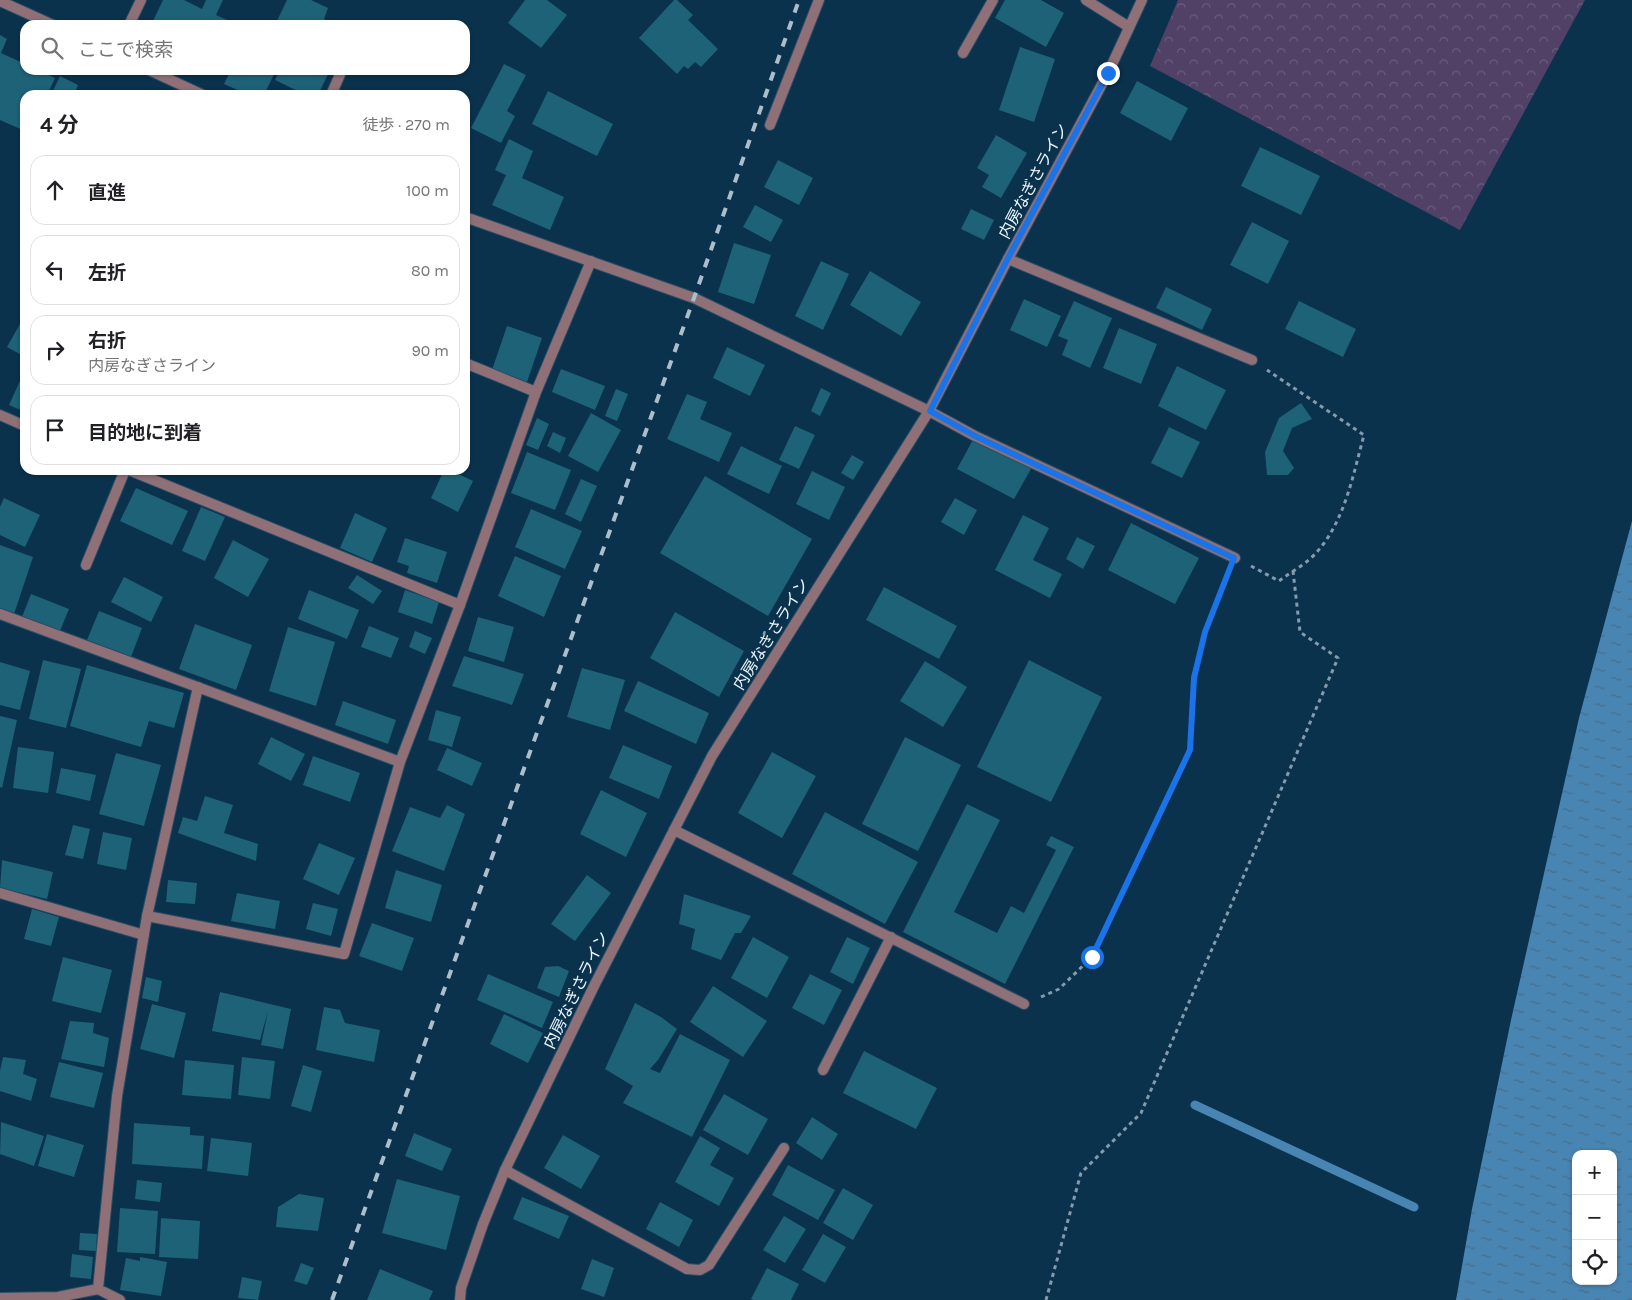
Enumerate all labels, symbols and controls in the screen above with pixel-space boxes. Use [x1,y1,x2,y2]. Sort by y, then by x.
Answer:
search box [20,20,470,75]
icon: search [38,34,66,62]
text: ここで検索 [78,39,173,61]
route end [1097,62,1120,85]
text: 4 分 [40,113,79,137]
text: 徒歩 · 270 m [362,115,450,134]
street label: 内房なぎさライン [995,120,1071,242]
icon: ahead [41,176,69,204]
text: 100 m [406,181,449,200]
text: 直進 [88,182,126,204]
icon: left [41,256,69,284]
text: 80 m [411,261,449,280]
text: 左折 [88,262,126,284]
text: 右折 [88,330,126,352]
icon: right [41,336,69,364]
text: 90 m [411,341,449,360]
text: 内房なぎさライン [88,356,216,375]
icon: arrive [41,416,69,444]
text: 目的地に到着 [88,422,202,444]
street label: 内房なぎさライン [729,575,813,693]
street label: 内房なぎさライン [539,928,613,1052]
route start [1081,946,1104,969]
map controls [1572,1150,1617,1285]
button: + [1572,1150,1617,1195]
button: − [1572,1195,1617,1240]
button: locate [1572,1240,1617,1285]

